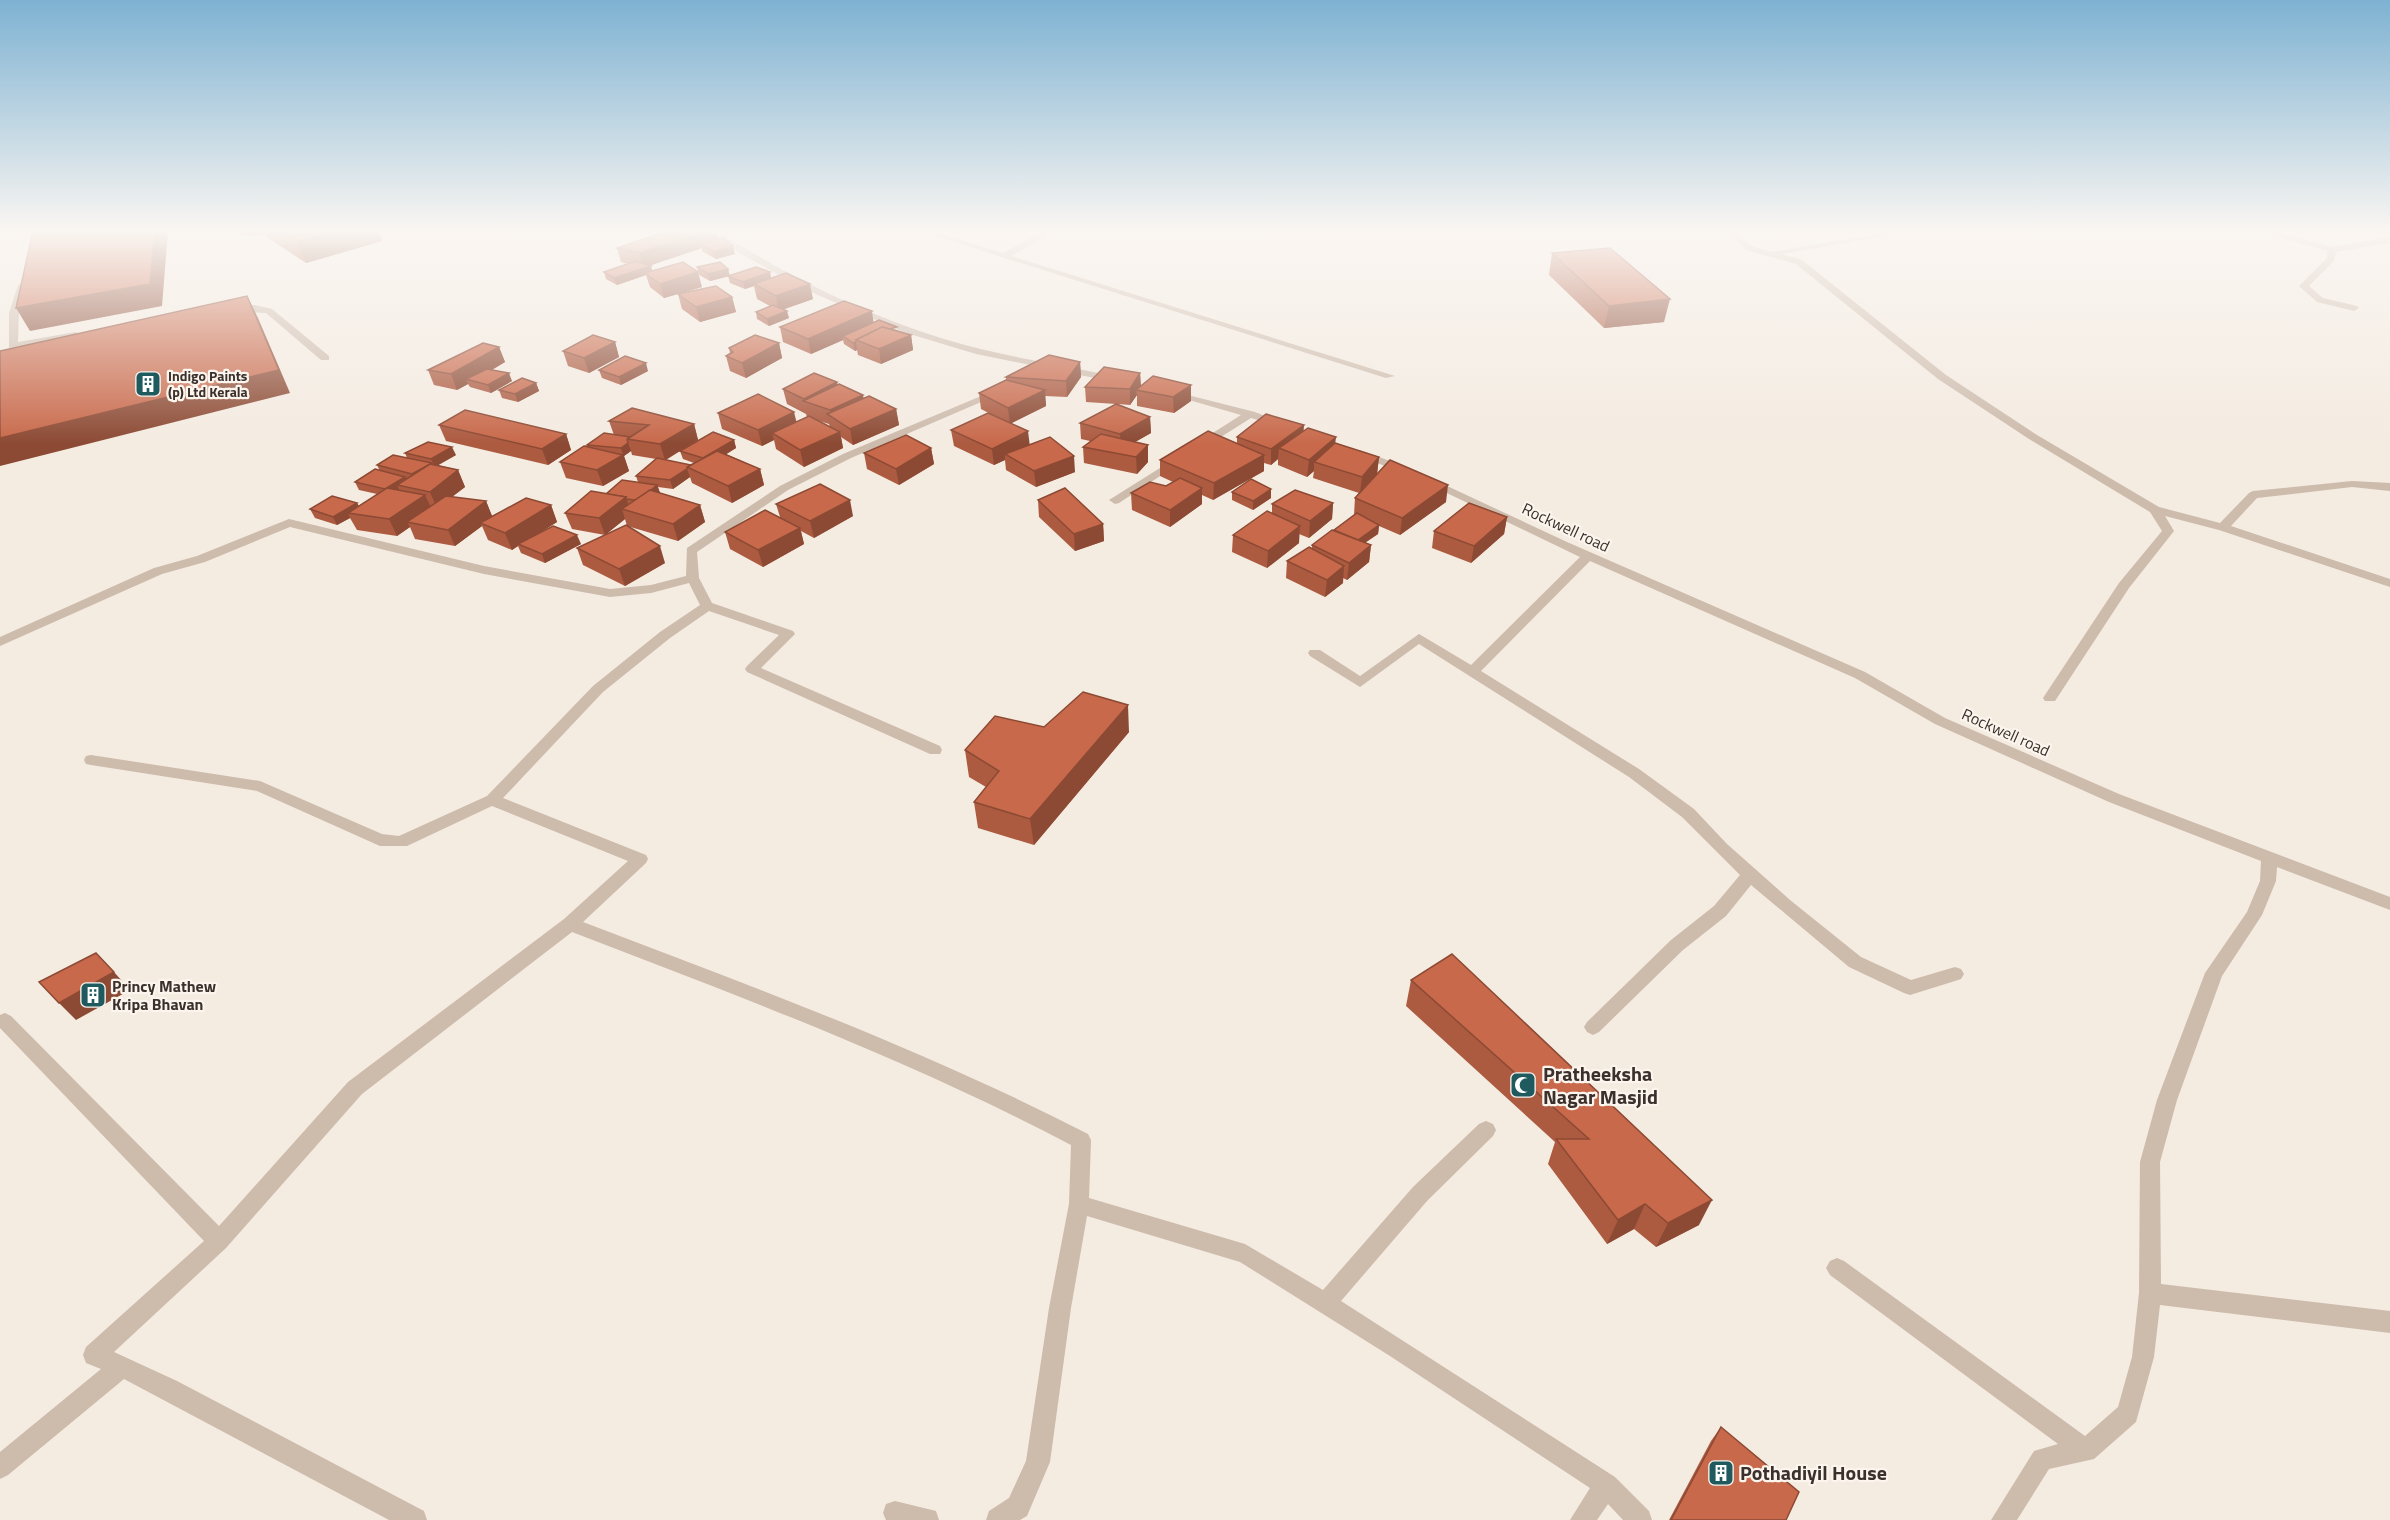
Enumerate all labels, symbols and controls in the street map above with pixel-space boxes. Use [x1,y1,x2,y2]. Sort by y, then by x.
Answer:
place label: Indigo Paints (p) Ltd Kerala [168,365,248,402]
building icon: Indigo Paints (p) Ltd Kerala [133,369,163,399]
street label: Rockwell road [1518,496,1614,558]
street label: Rockwell road [1958,702,2054,762]
place label: Princy Mathew Kripa Bhavan [112,974,216,1016]
building icon: Princy Mathew Kripa Bhavan [78,980,108,1010]
place label: Pratheeksha Nagar Masjid [1543,1058,1658,1112]
mosque icon: Pratheeksha Nagar Masjid [1508,1070,1538,1100]
place label: Pothadiyil House [1740,1457,1887,1488]
building icon: Pothadiyil House [1706,1458,1736,1488]

